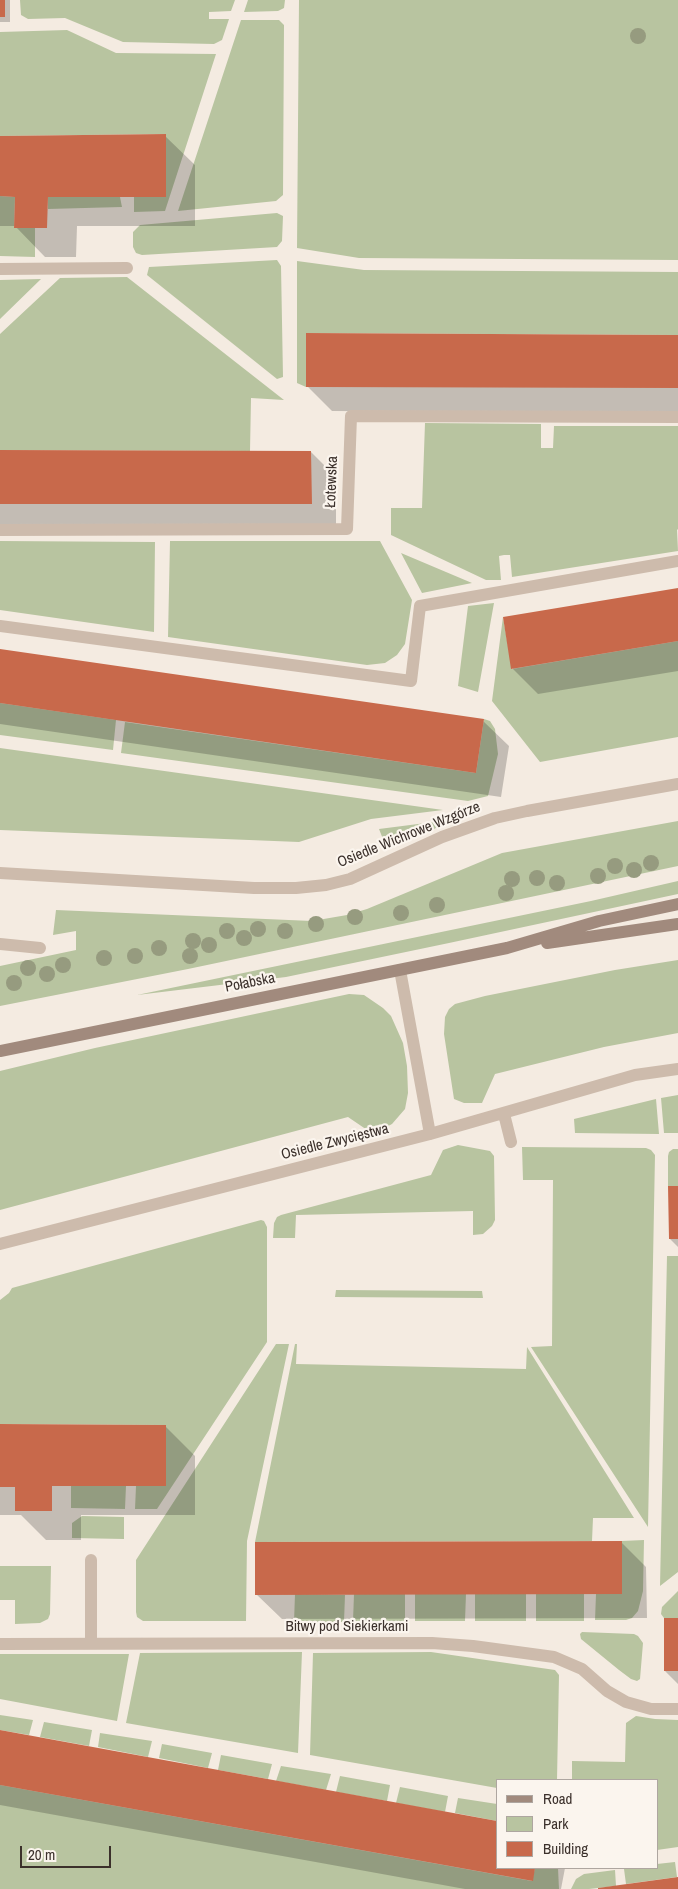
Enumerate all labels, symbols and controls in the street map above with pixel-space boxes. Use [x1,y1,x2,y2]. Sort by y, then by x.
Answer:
street label: Łotewska [322,456,342,508]
street label: Osiedle Wichrowe Wzgórze [335,798,483,872]
street label: Połabska [223,969,277,997]
street label: Osiedle Zwycięstwa [279,1120,391,1164]
street label: Bitwy pod Siekierkami [285,1618,409,1636]
legend [496,1779,658,1869]
text: Road [543,1788,572,1809]
text: Park [543,1813,568,1834]
scale bar [22,1836,114,1868]
text: Building [543,1838,588,1859]
text: 20 m [28,1844,55,1865]

